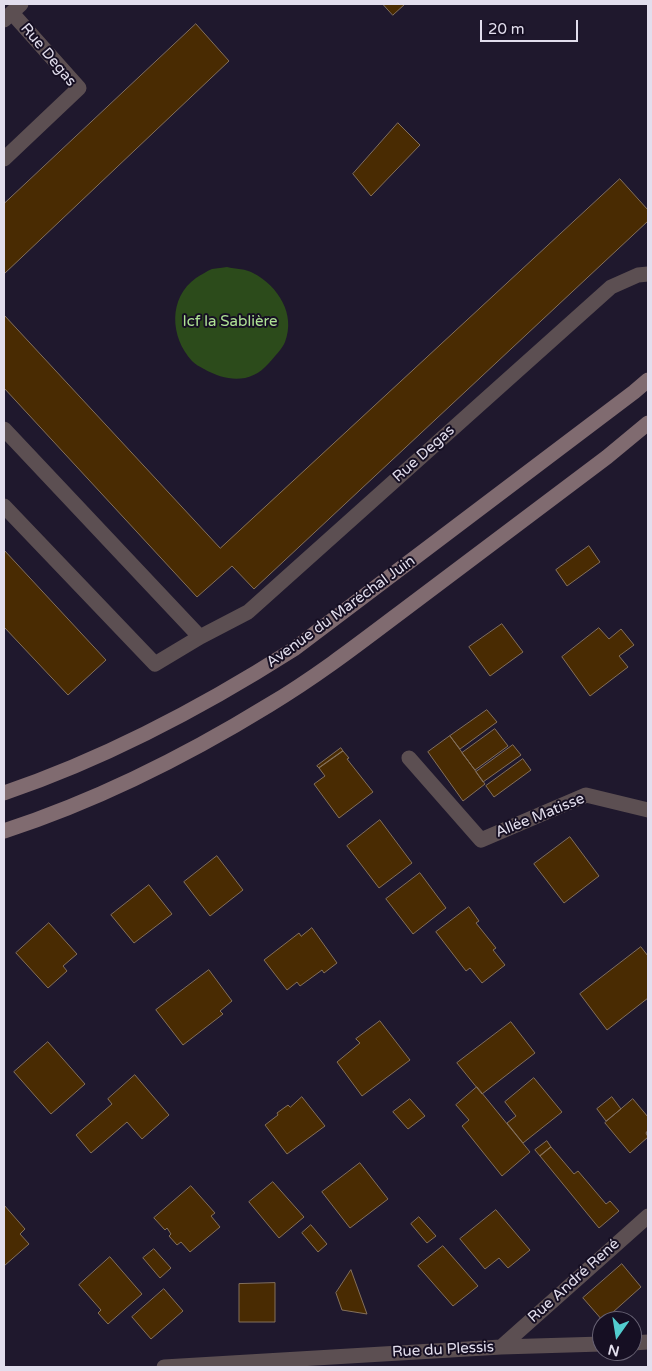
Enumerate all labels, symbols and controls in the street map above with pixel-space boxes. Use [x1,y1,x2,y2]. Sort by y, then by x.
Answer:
scale bar [482,10,580,42]
street label: Rue Degas [16,20,80,90]
text: 20 m [488,20,525,38]
park label: Icf la Sablière [183,313,277,331]
street label: Rue Degas [389,422,459,486]
street label: Avenue du Maréchal Juin [263,552,419,672]
street label: Allée Matisse [493,790,587,842]
street label: Rue André René [525,1235,623,1327]
north arrow [592,1311,642,1361]
street label: Rue du Plessis [391,1338,495,1362]
text: N [606,1341,621,1360]

